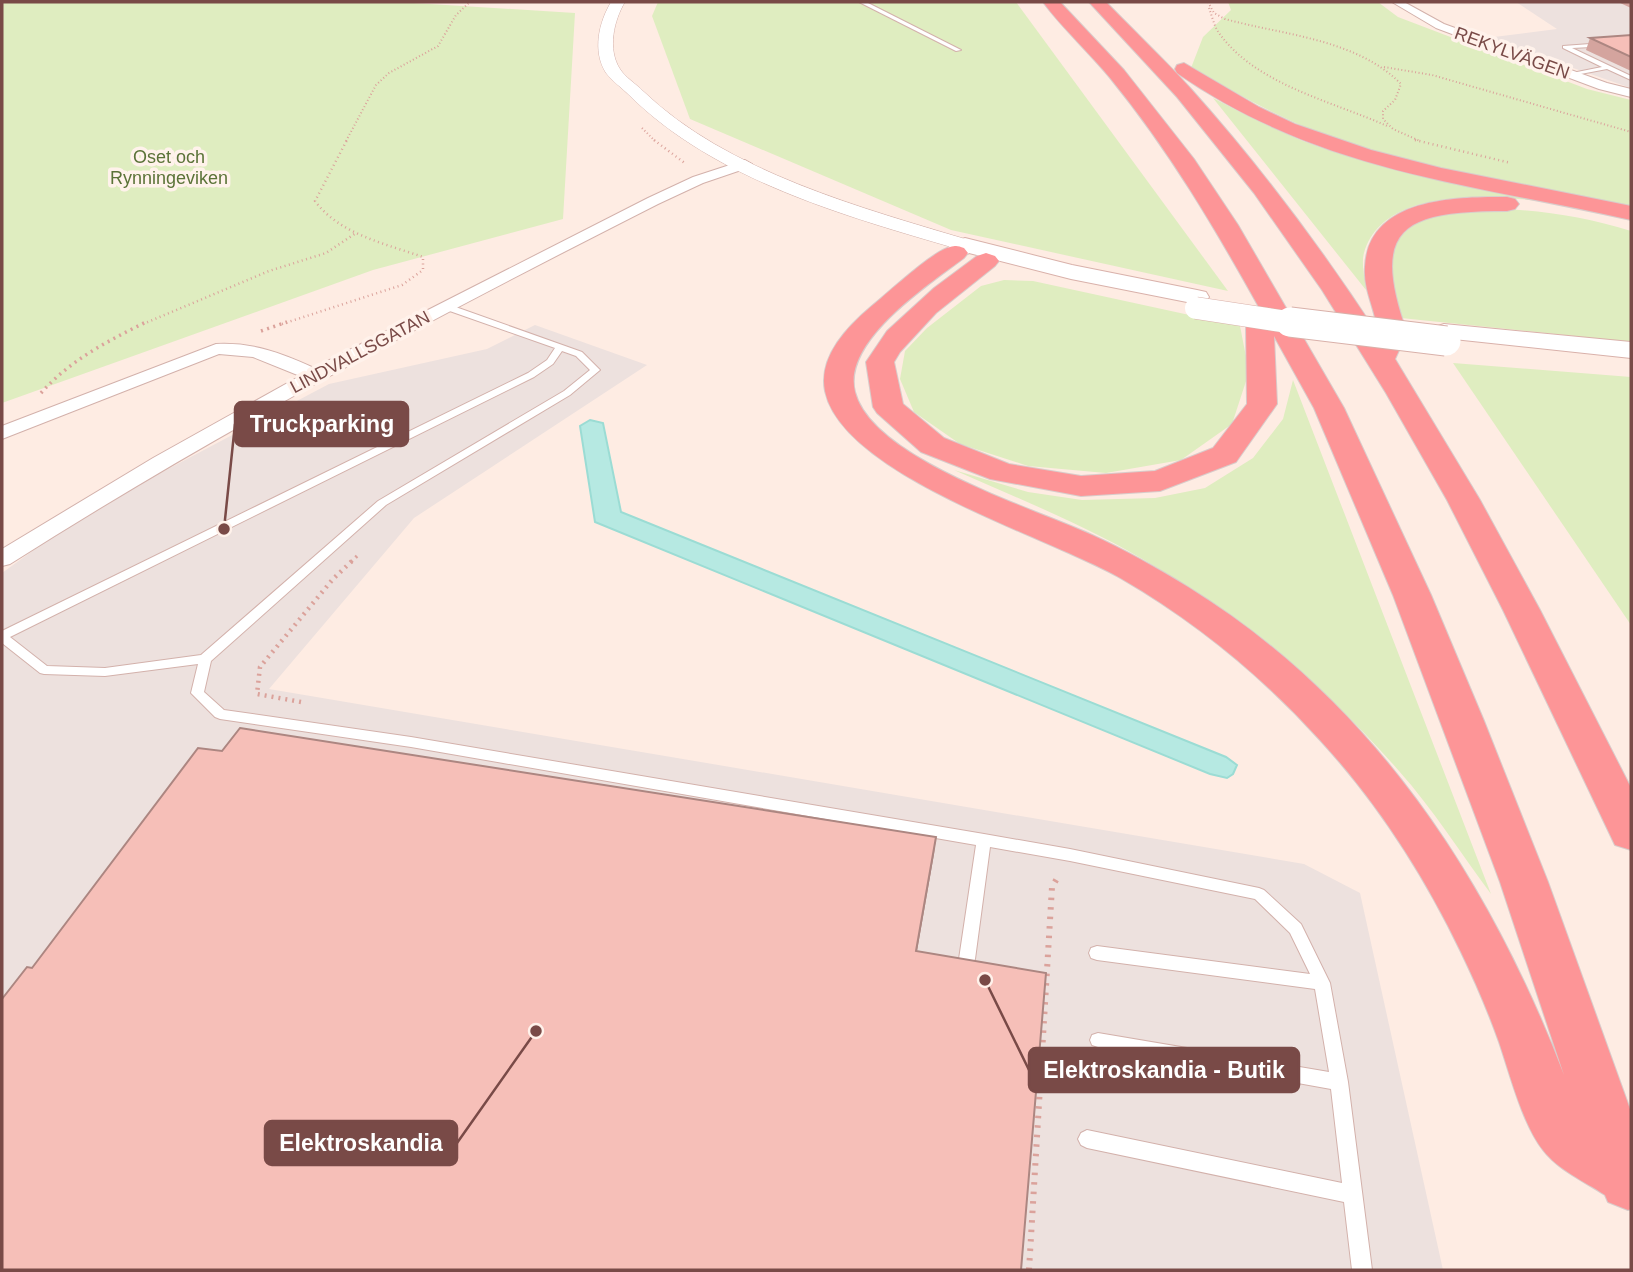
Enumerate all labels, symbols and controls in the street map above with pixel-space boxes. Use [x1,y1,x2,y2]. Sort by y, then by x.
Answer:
street label: REKYLVÄGEN [1452,23,1572,83]
park label: Oset och Rynningeviken [110,147,228,188]
street label: LINDVALLSGATAN [287,307,433,397]
callout: Truckparking [235,402,408,446]
text: Truckparking [250,411,394,437]
callout: Elektroskandia - Butik [1029,1048,1299,1092]
text: Elektroskandia - Butik [1043,1057,1285,1083]
callout: Elektroskandia [265,1121,457,1165]
text: Elektroskandia [279,1130,443,1156]

